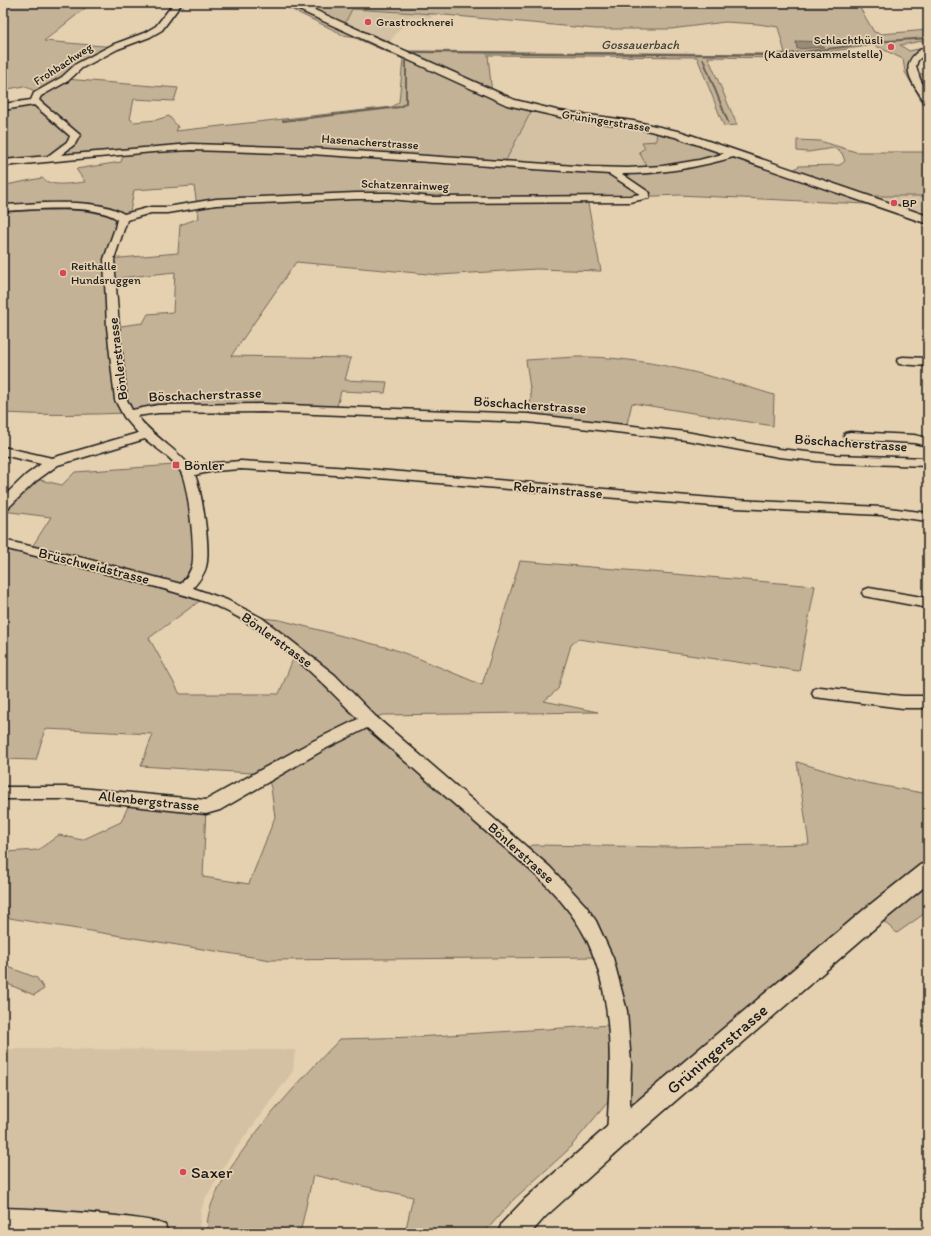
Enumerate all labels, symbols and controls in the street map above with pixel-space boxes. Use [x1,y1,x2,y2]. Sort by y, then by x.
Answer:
place label: Grastrocknerei [376,15,454,29]
marker: Grastrocknerei [363,17,373,27]
place label: Schlachthüsli (Kadaversammelstelle) [764,33,883,61]
water label: Gossauerbach [601,37,679,52]
street label: Frohbachweg [31,39,96,88]
marker: Schlachthüsli (Kadaversammelstelle) [886,42,896,52]
street label: Grüningerstrasse [561,107,652,135]
street label: Hasenacherstrasse [321,132,419,152]
street label: Schatzenrainweg [361,176,450,194]
place label: BP [902,196,917,210]
marker: BP [889,198,899,208]
place label: Reithalle Hundsruggen [71,259,141,287]
marker: Reithalle Hundsruggen [58,268,68,278]
street label: Bönlerstrasse [104,316,132,401]
street label: Böschacherstrasse [148,385,262,405]
street label: Böschacherstrasse [473,393,587,417]
street label: Böschacherstrasse [794,431,908,455]
place label: Bönler [184,457,225,474]
marker: Bönler [171,460,181,470]
street label: Rebrainstrasse [513,478,604,502]
street label: Brüschweidstrasse [37,544,151,588]
street label: Bönlerstrasse [238,609,316,672]
street label: Allenbergstrasse [98,787,201,815]
street label: Bönlerstrasse [484,819,558,887]
street label: Grüningerstrasse [663,1000,771,1098]
place label: Saxer [191,1162,233,1182]
marker: Saxer [178,1167,188,1177]

